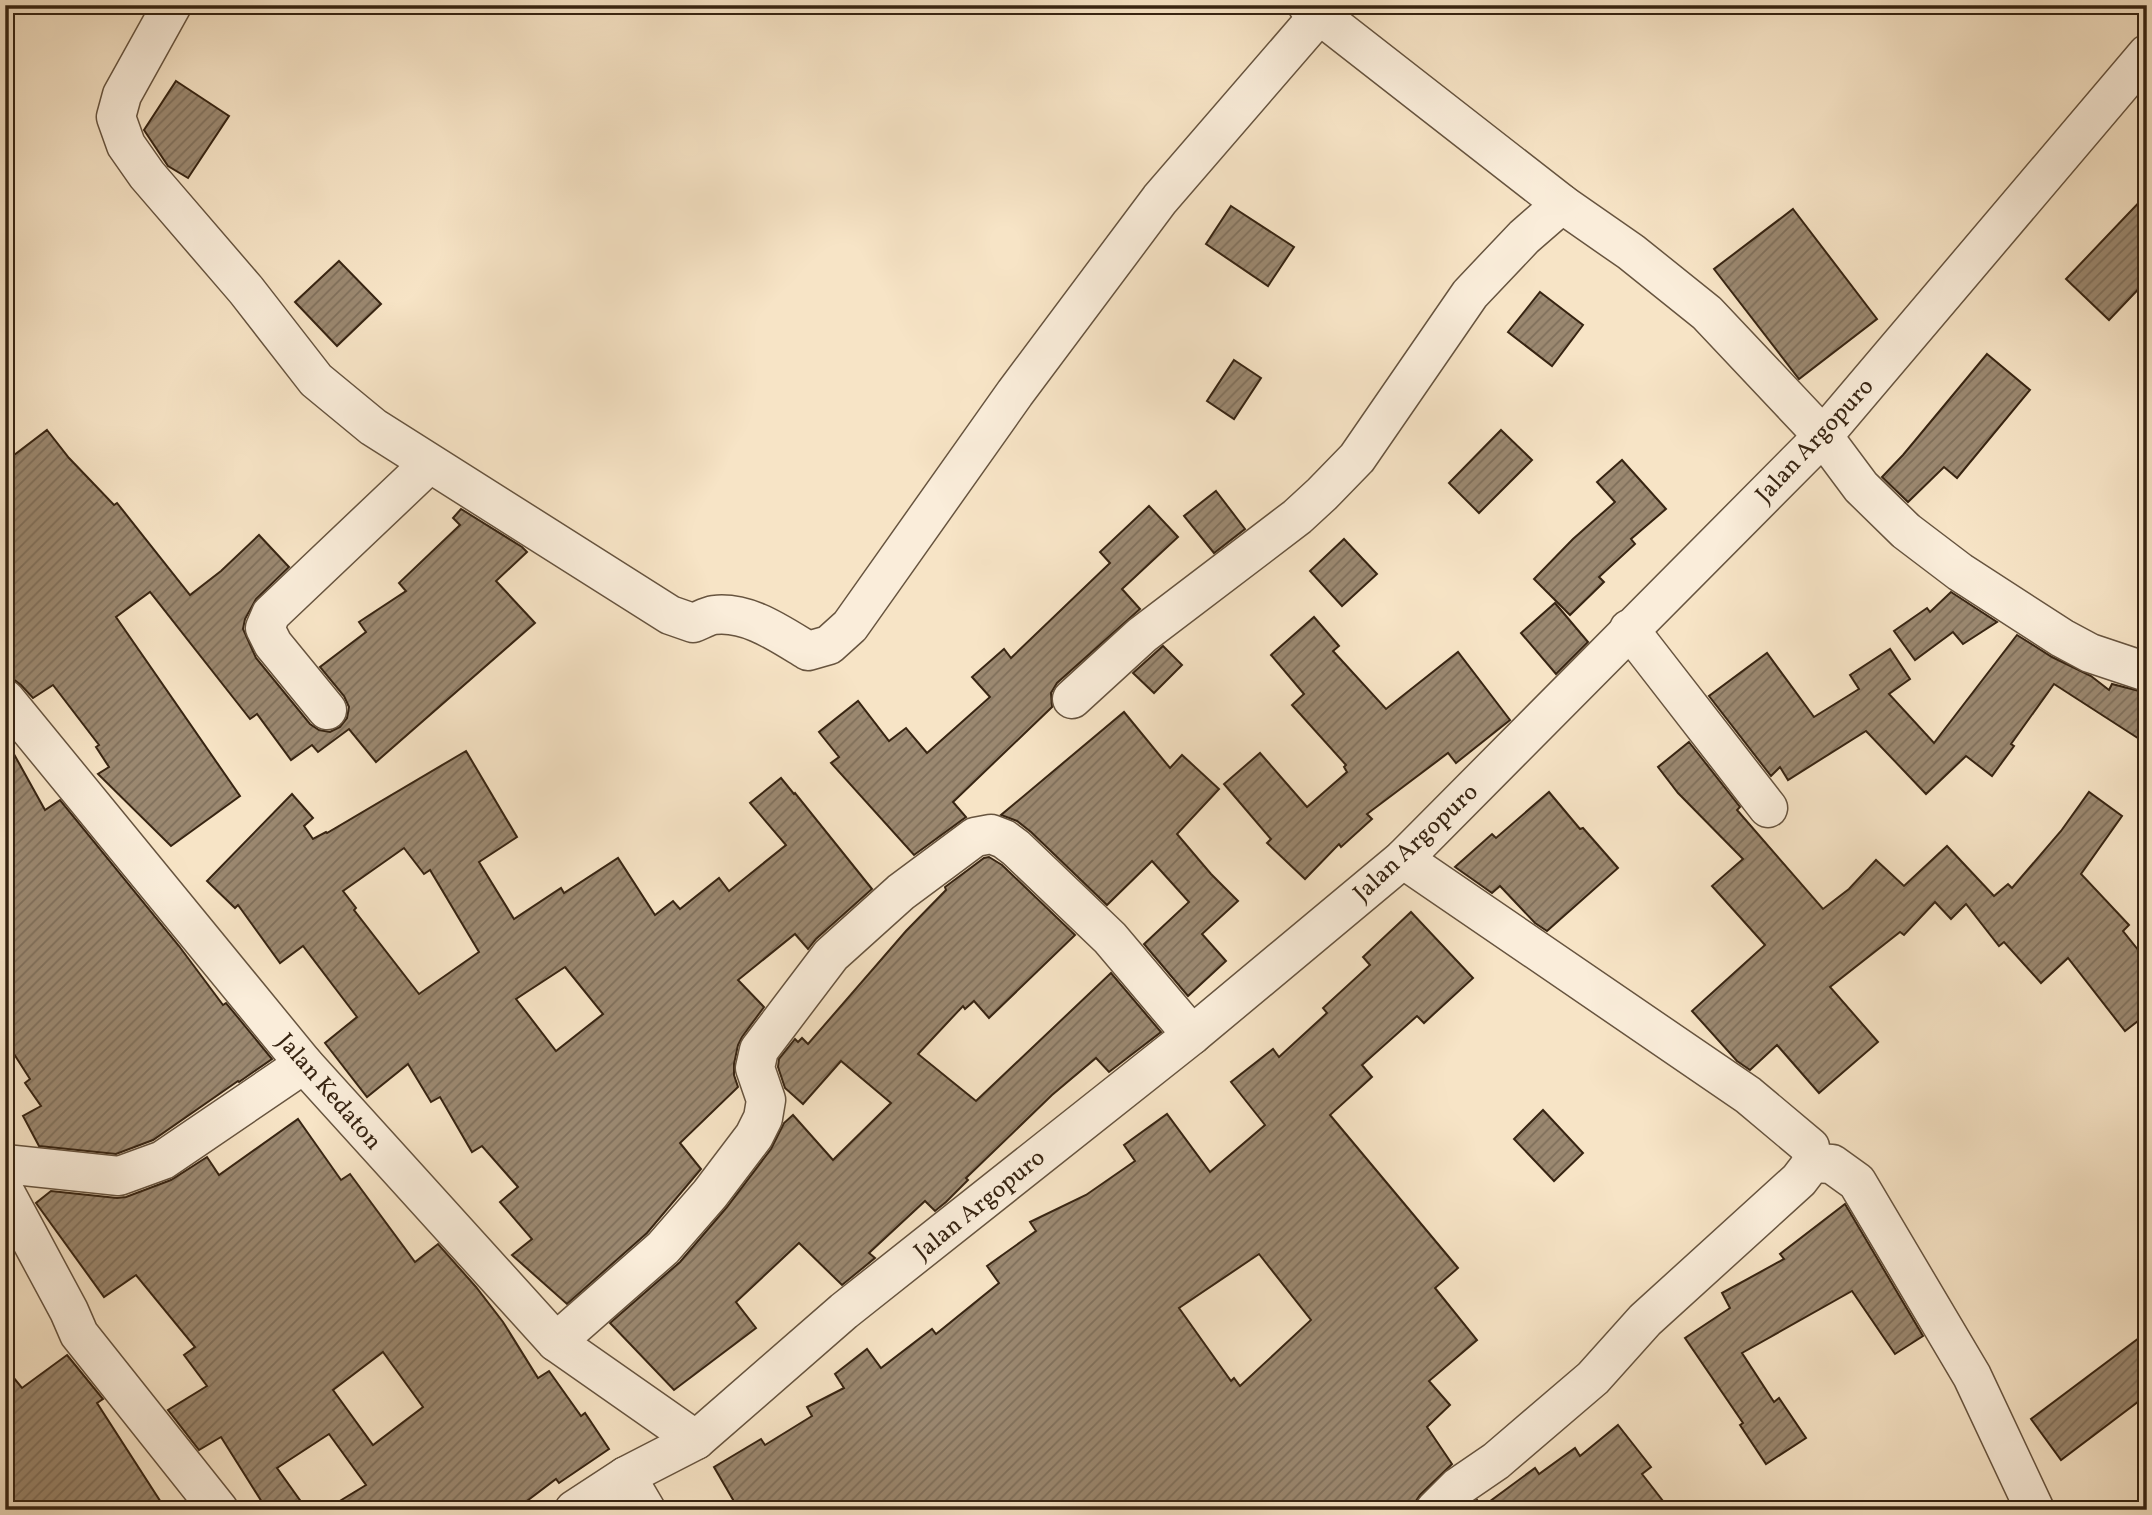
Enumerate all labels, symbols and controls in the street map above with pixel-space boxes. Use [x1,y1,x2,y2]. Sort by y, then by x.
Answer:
street label: Jalan Argopuro [1748,371,1883,512]
street label: Jalan Argopuro [1346,776,1487,911]
street label: Jalan Kedaton [268,1026,389,1158]
street label: Jalan Argopuro [907,1142,1053,1269]

